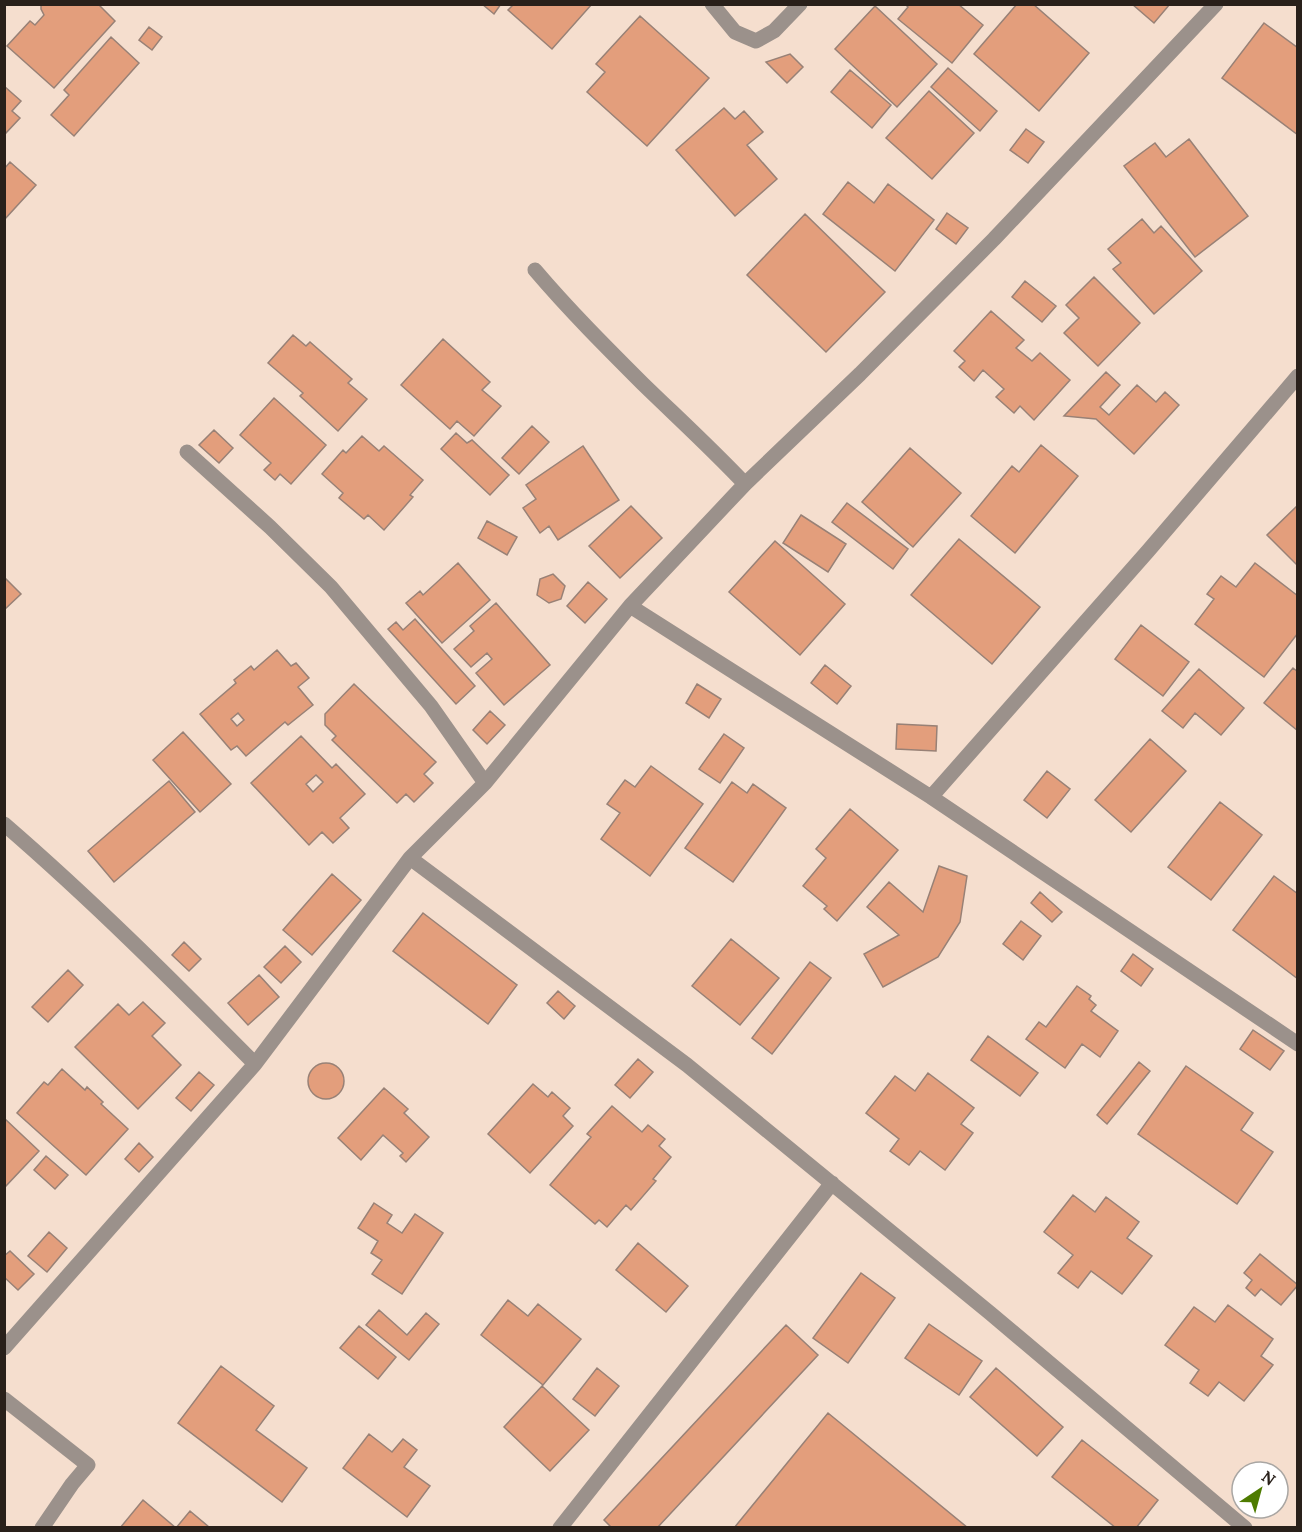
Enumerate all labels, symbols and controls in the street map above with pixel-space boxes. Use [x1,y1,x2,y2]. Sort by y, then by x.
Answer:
north arrow [1230,1460,1290,1520]
text: N [1258,1466,1280,1490]

